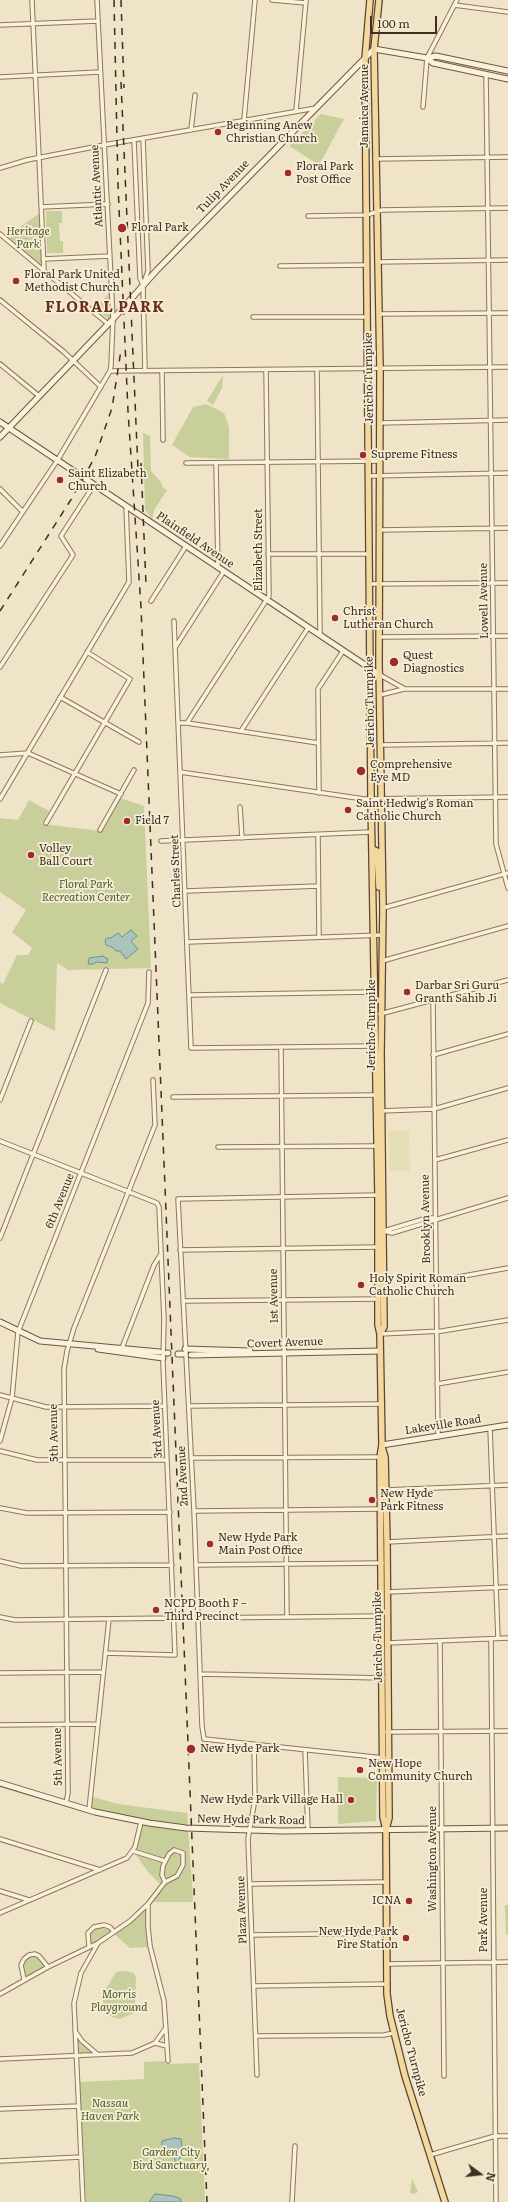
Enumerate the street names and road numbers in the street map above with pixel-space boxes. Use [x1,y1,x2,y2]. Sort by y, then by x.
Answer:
street label: Jamaica Avenue [358,64,372,148]
street label: Atlantic Avenue [88,144,106,228]
street label: Tulip Avenue [194,157,252,217]
street label: Jericho Turnpike [362,332,376,424]
street label: Plainfield Avenue [154,509,236,571]
street label: Elizabeth Street [252,509,266,591]
street label: Lowell Avenue [477,563,491,639]
street label: Jericho Turnpike [363,656,377,748]
street label: Charles Street [168,834,184,908]
street label: Jericho Turnpike [365,979,379,1071]
street label: 6th Avenue [43,1171,77,1231]
street label: Brooklyn Avenue [419,1174,433,1264]
street label: 1st Avenue [267,1269,281,1323]
street label: Covert Avenue [247,1335,323,1351]
street label: 3rd Avenue [149,1399,165,1459]
street label: 5th Avenue [47,1404,61,1462]
street label: Lakeville Road [404,1412,482,1438]
street label: 2nd Avenue [175,1446,191,1506]
street label: Jericho Turnpike [371,1591,385,1683]
street label: 5th Avenue [51,1728,65,1786]
street label: Washington Avenue [426,1806,440,1912]
street label: New Hyde Park Road [197,1812,305,1828]
street label: Plaza Avenue [234,1876,250,1944]
street label: Park Avenue [477,1888,491,1952]
street label: Jericho Turnpike [393,2006,429,2098]

